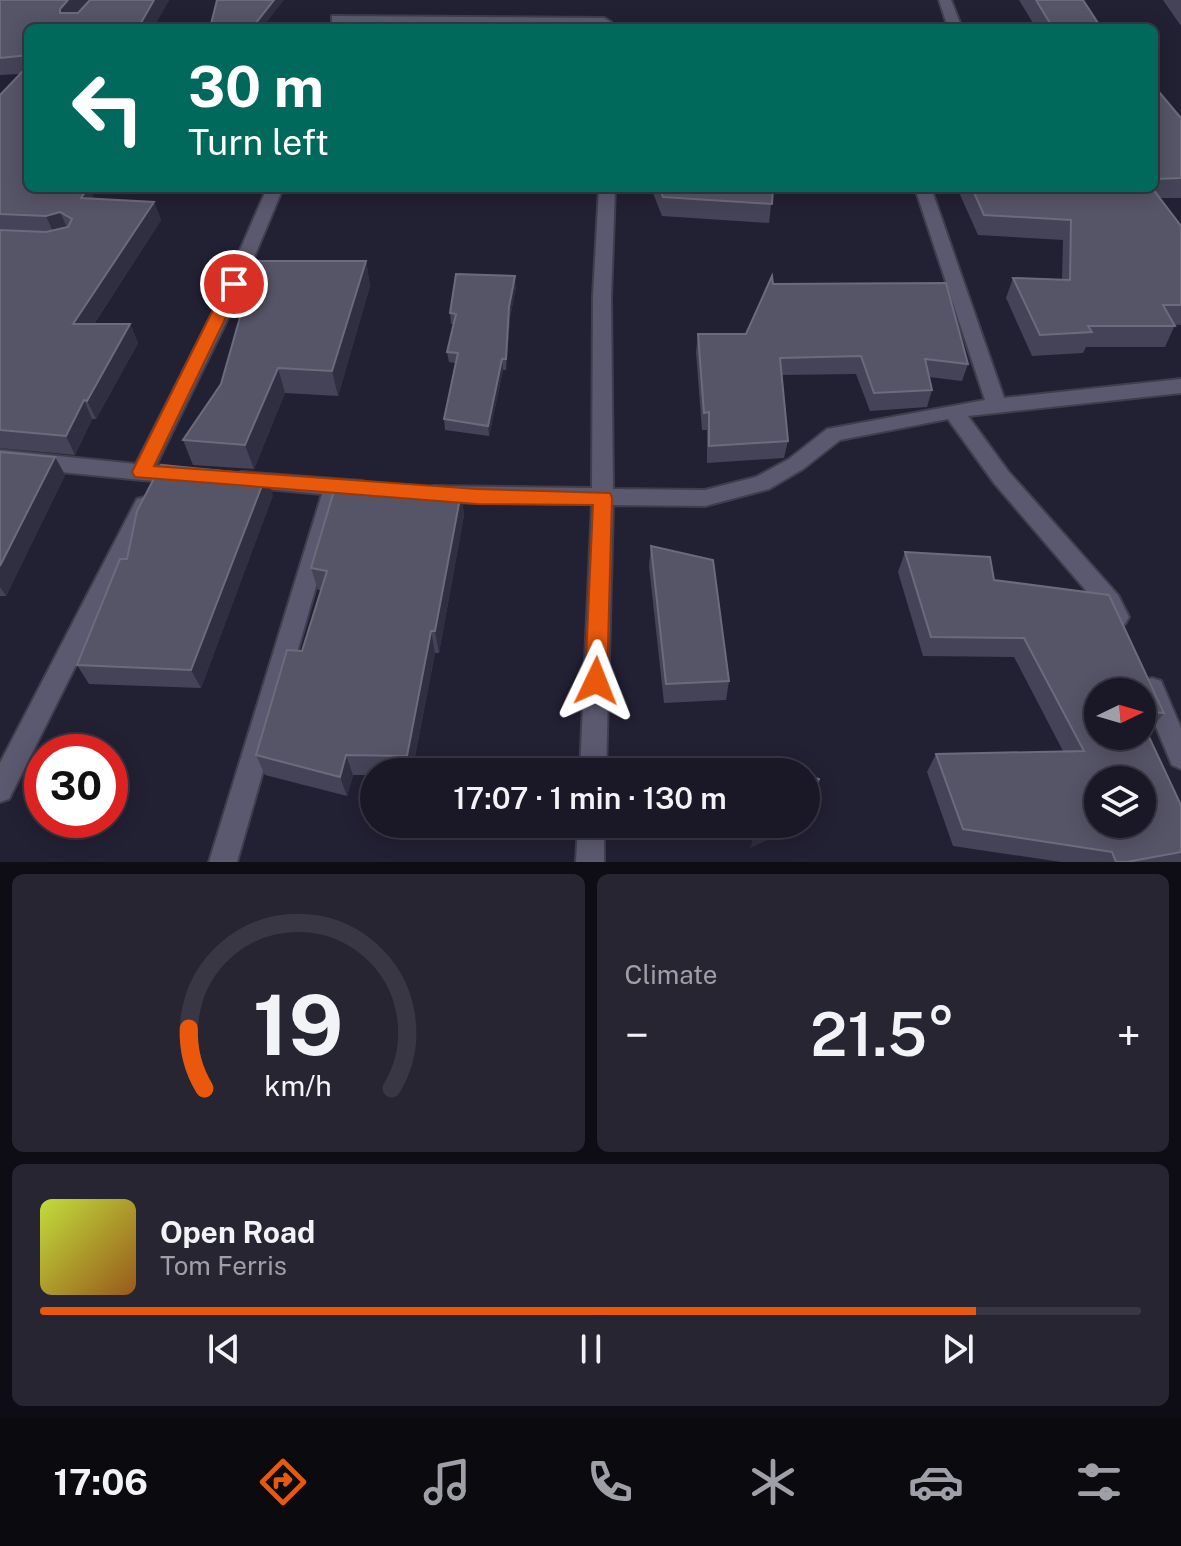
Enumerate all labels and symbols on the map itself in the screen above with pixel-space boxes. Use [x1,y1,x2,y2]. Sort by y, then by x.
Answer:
pin [200,250,268,318]
position arrow [554,639,638,723]
north arrow [1084,678,1156,750]
speed limit sign: 30 [24,734,128,838]

